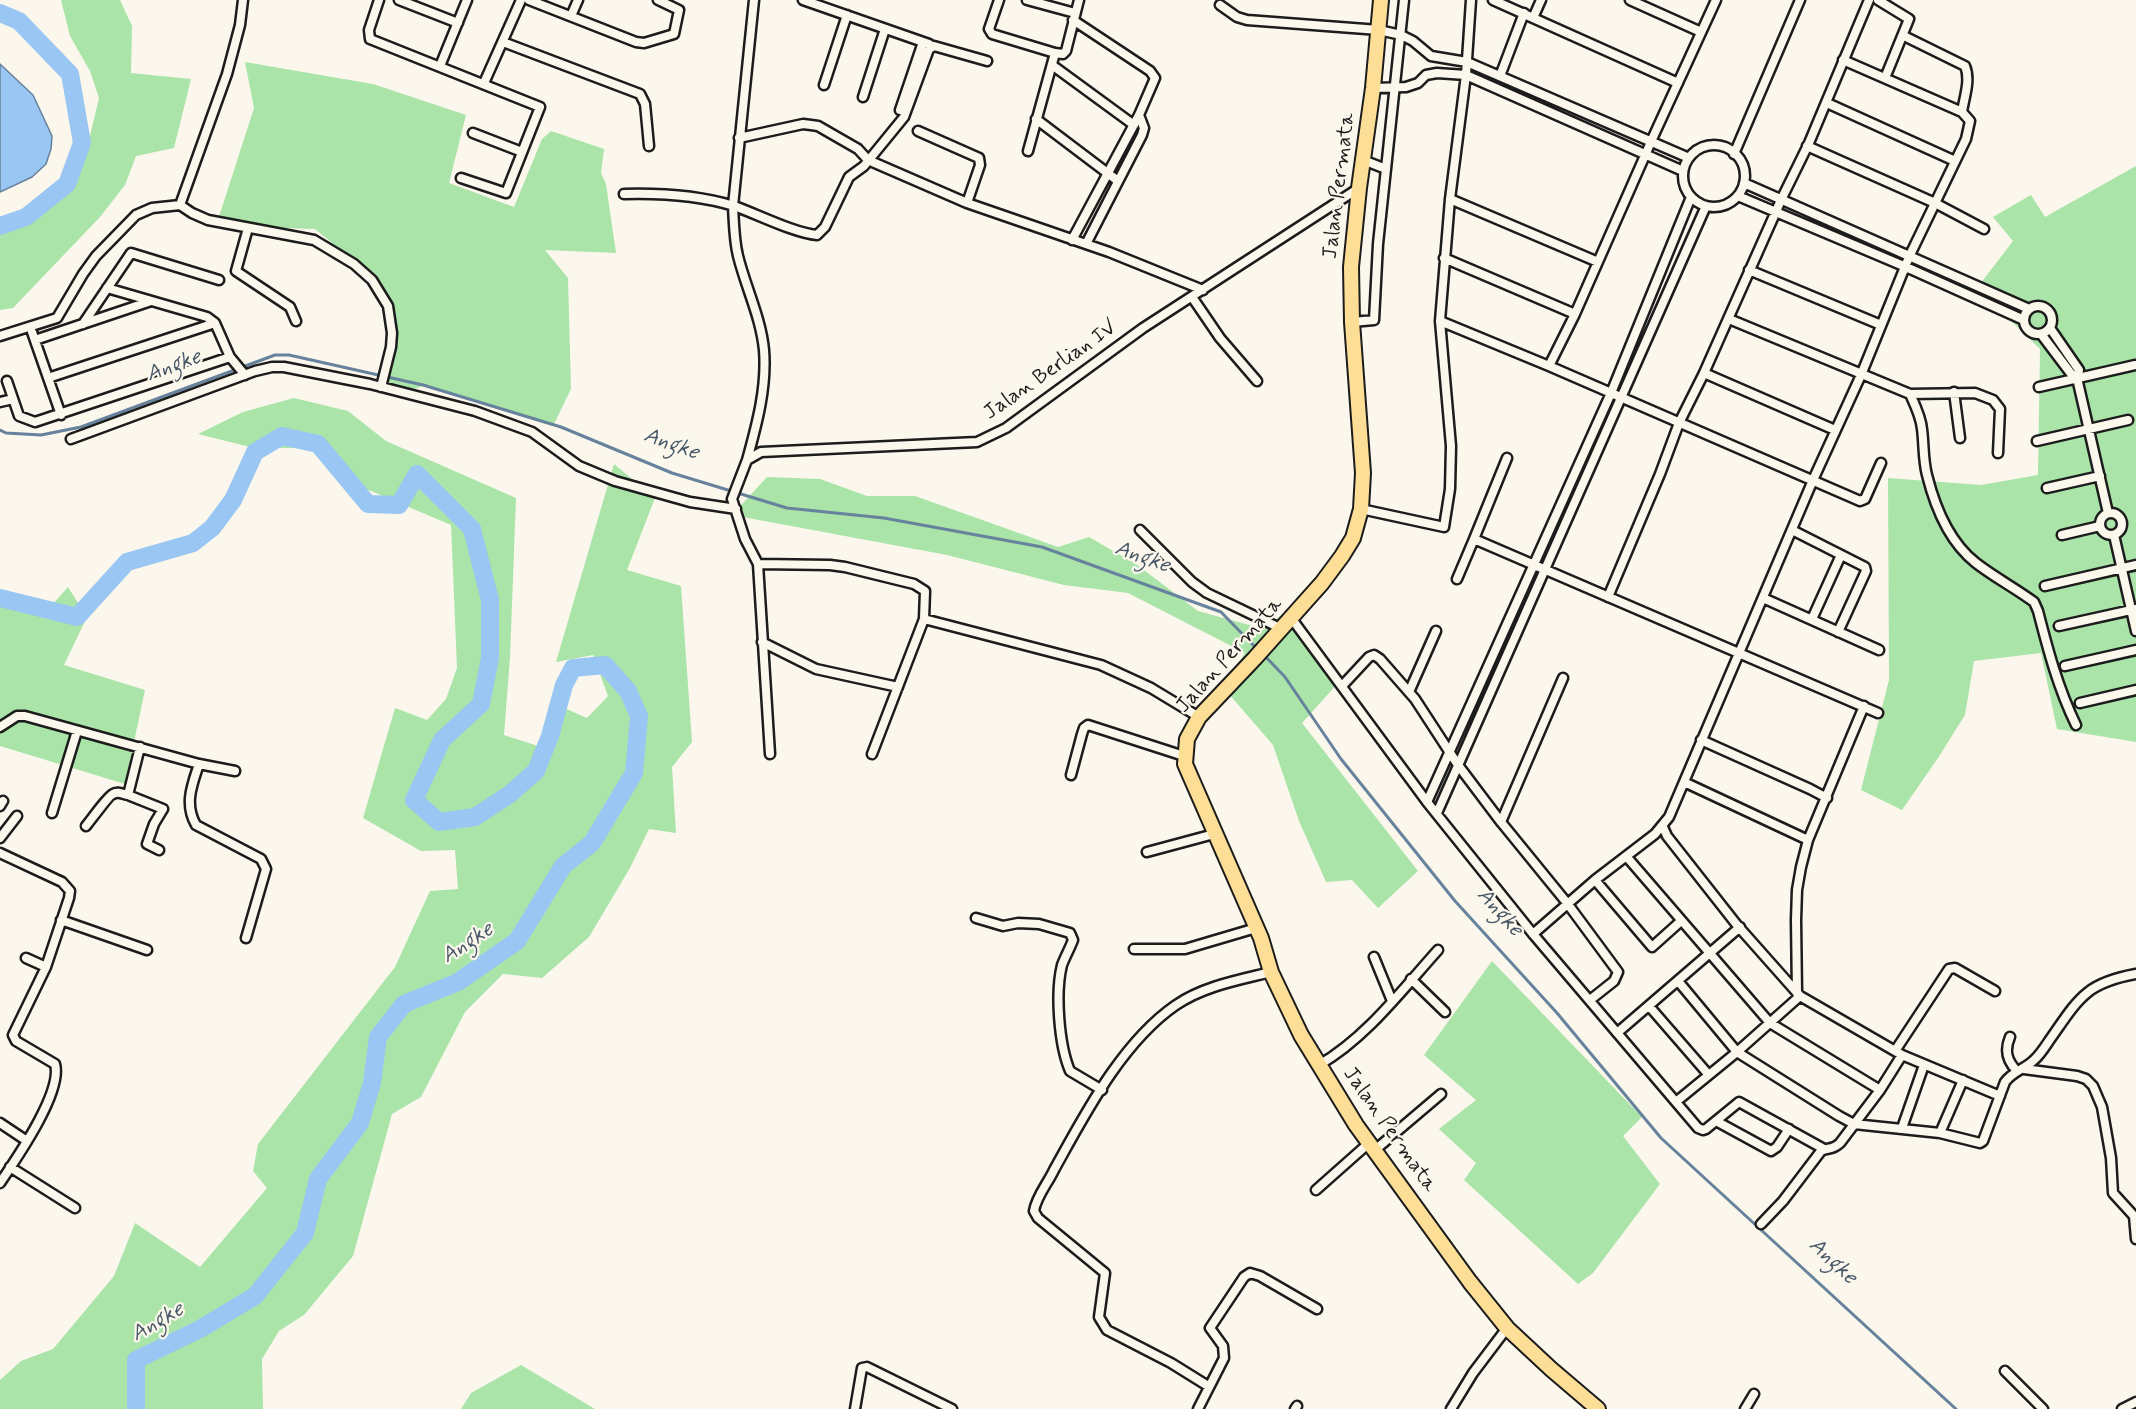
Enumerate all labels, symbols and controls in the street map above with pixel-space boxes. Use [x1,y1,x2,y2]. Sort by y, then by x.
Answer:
street label: Jalan Permata [1319,112,1361,260]
street label: Jalan Berlian IV [980,316,1122,426]
water label: Angke [143,345,205,389]
water label: Angke [640,423,702,467]
water label: Angke [1111,536,1173,580]
street label: Jalan Permata [1172,593,1288,719]
water label: Angke [1470,883,1528,943]
water label: Angke [437,918,499,970]
street label: Jalan Permata [1337,1063,1441,1197]
water label: Angke [1802,1233,1862,1291]
water label: Angke [127,1297,189,1349]

